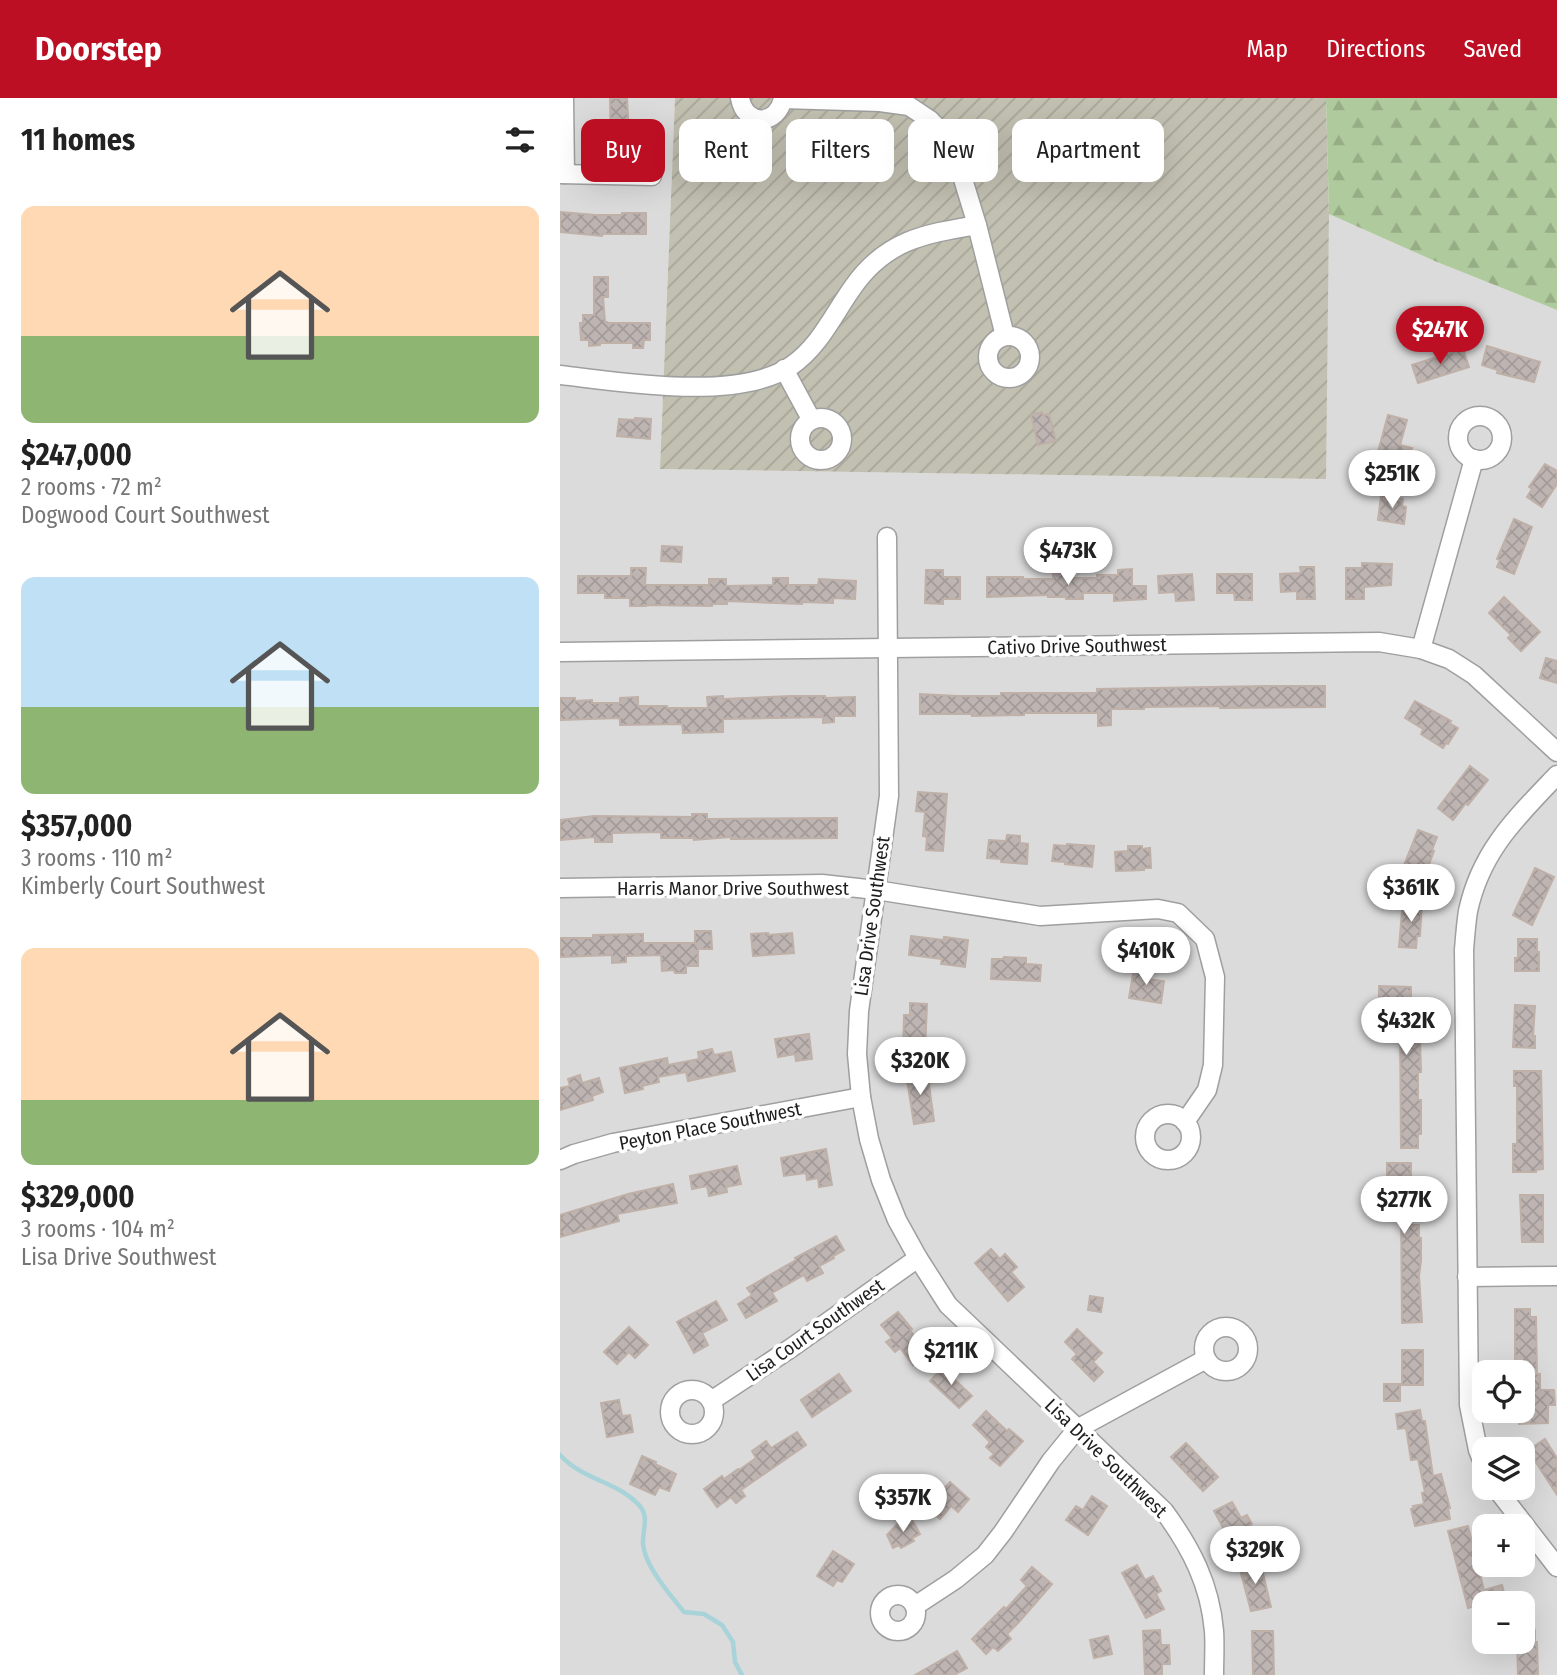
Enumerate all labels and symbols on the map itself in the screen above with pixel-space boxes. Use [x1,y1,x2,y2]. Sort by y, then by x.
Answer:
pin: $247K [1391,306,1489,366]
pin: $251K [1343,450,1441,510]
pin: $473K [1019,528,1117,587]
street label: Cativo Drive Southwest [987,633,1167,659]
street label: Lisa Drive Southwest [849,834,895,998]
pin: $361K [1362,864,1460,924]
street label: Harris Manor Drive Southwest [617,877,850,900]
pin: $410K [1097,928,1195,987]
pin: $432K [1357,998,1455,1057]
pin: $320K [871,1038,969,1097]
street label: Peyton Place Southwest [617,1097,804,1155]
pin: $277K [1355,1176,1453,1236]
street label: Lisa Court Southwest [742,1273,889,1386]
pin: $211K [902,1328,1000,1387]
street label: Lisa Drive Southwest [1040,1394,1173,1523]
pin: $357K [854,1474,952,1534]
pin: $329K [1206,1526,1304,1586]

